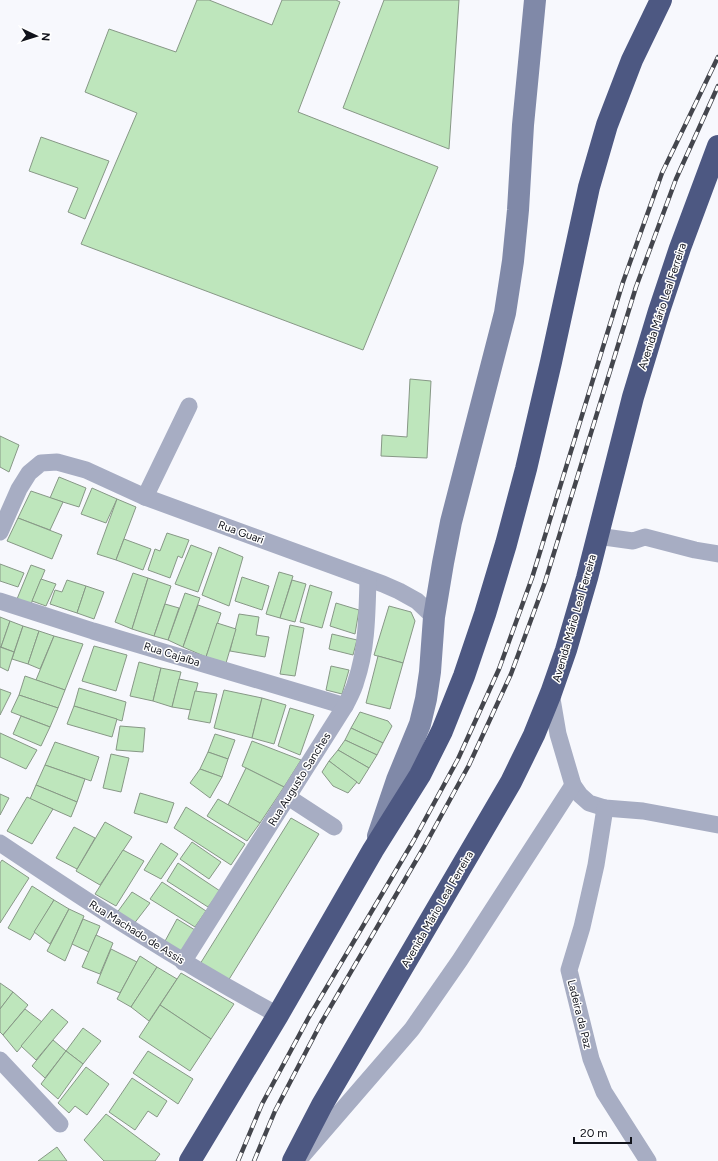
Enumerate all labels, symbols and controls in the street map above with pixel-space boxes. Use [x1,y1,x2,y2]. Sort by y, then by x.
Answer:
north arrow [16,16,56,56]
text: N [39,32,52,41]
street label: Avenida Mário Leal Ferreira [636,241,689,371]
street label: Rua Guari [216,518,265,547]
street label: Avenida Mário Leal Ferreira [550,553,599,684]
street label: Rua Cajaíba [142,640,202,669]
street label: Rua Augusto Sanches [265,730,333,828]
street label: Avenida Mário Leal Ferreira [399,849,476,970]
street label: Rua Machado de Assis [87,898,187,967]
street label: Ladeira da Paz [565,978,594,1050]
scale bar [574,1119,631,1145]
text: 20 m [580,1126,608,1140]

